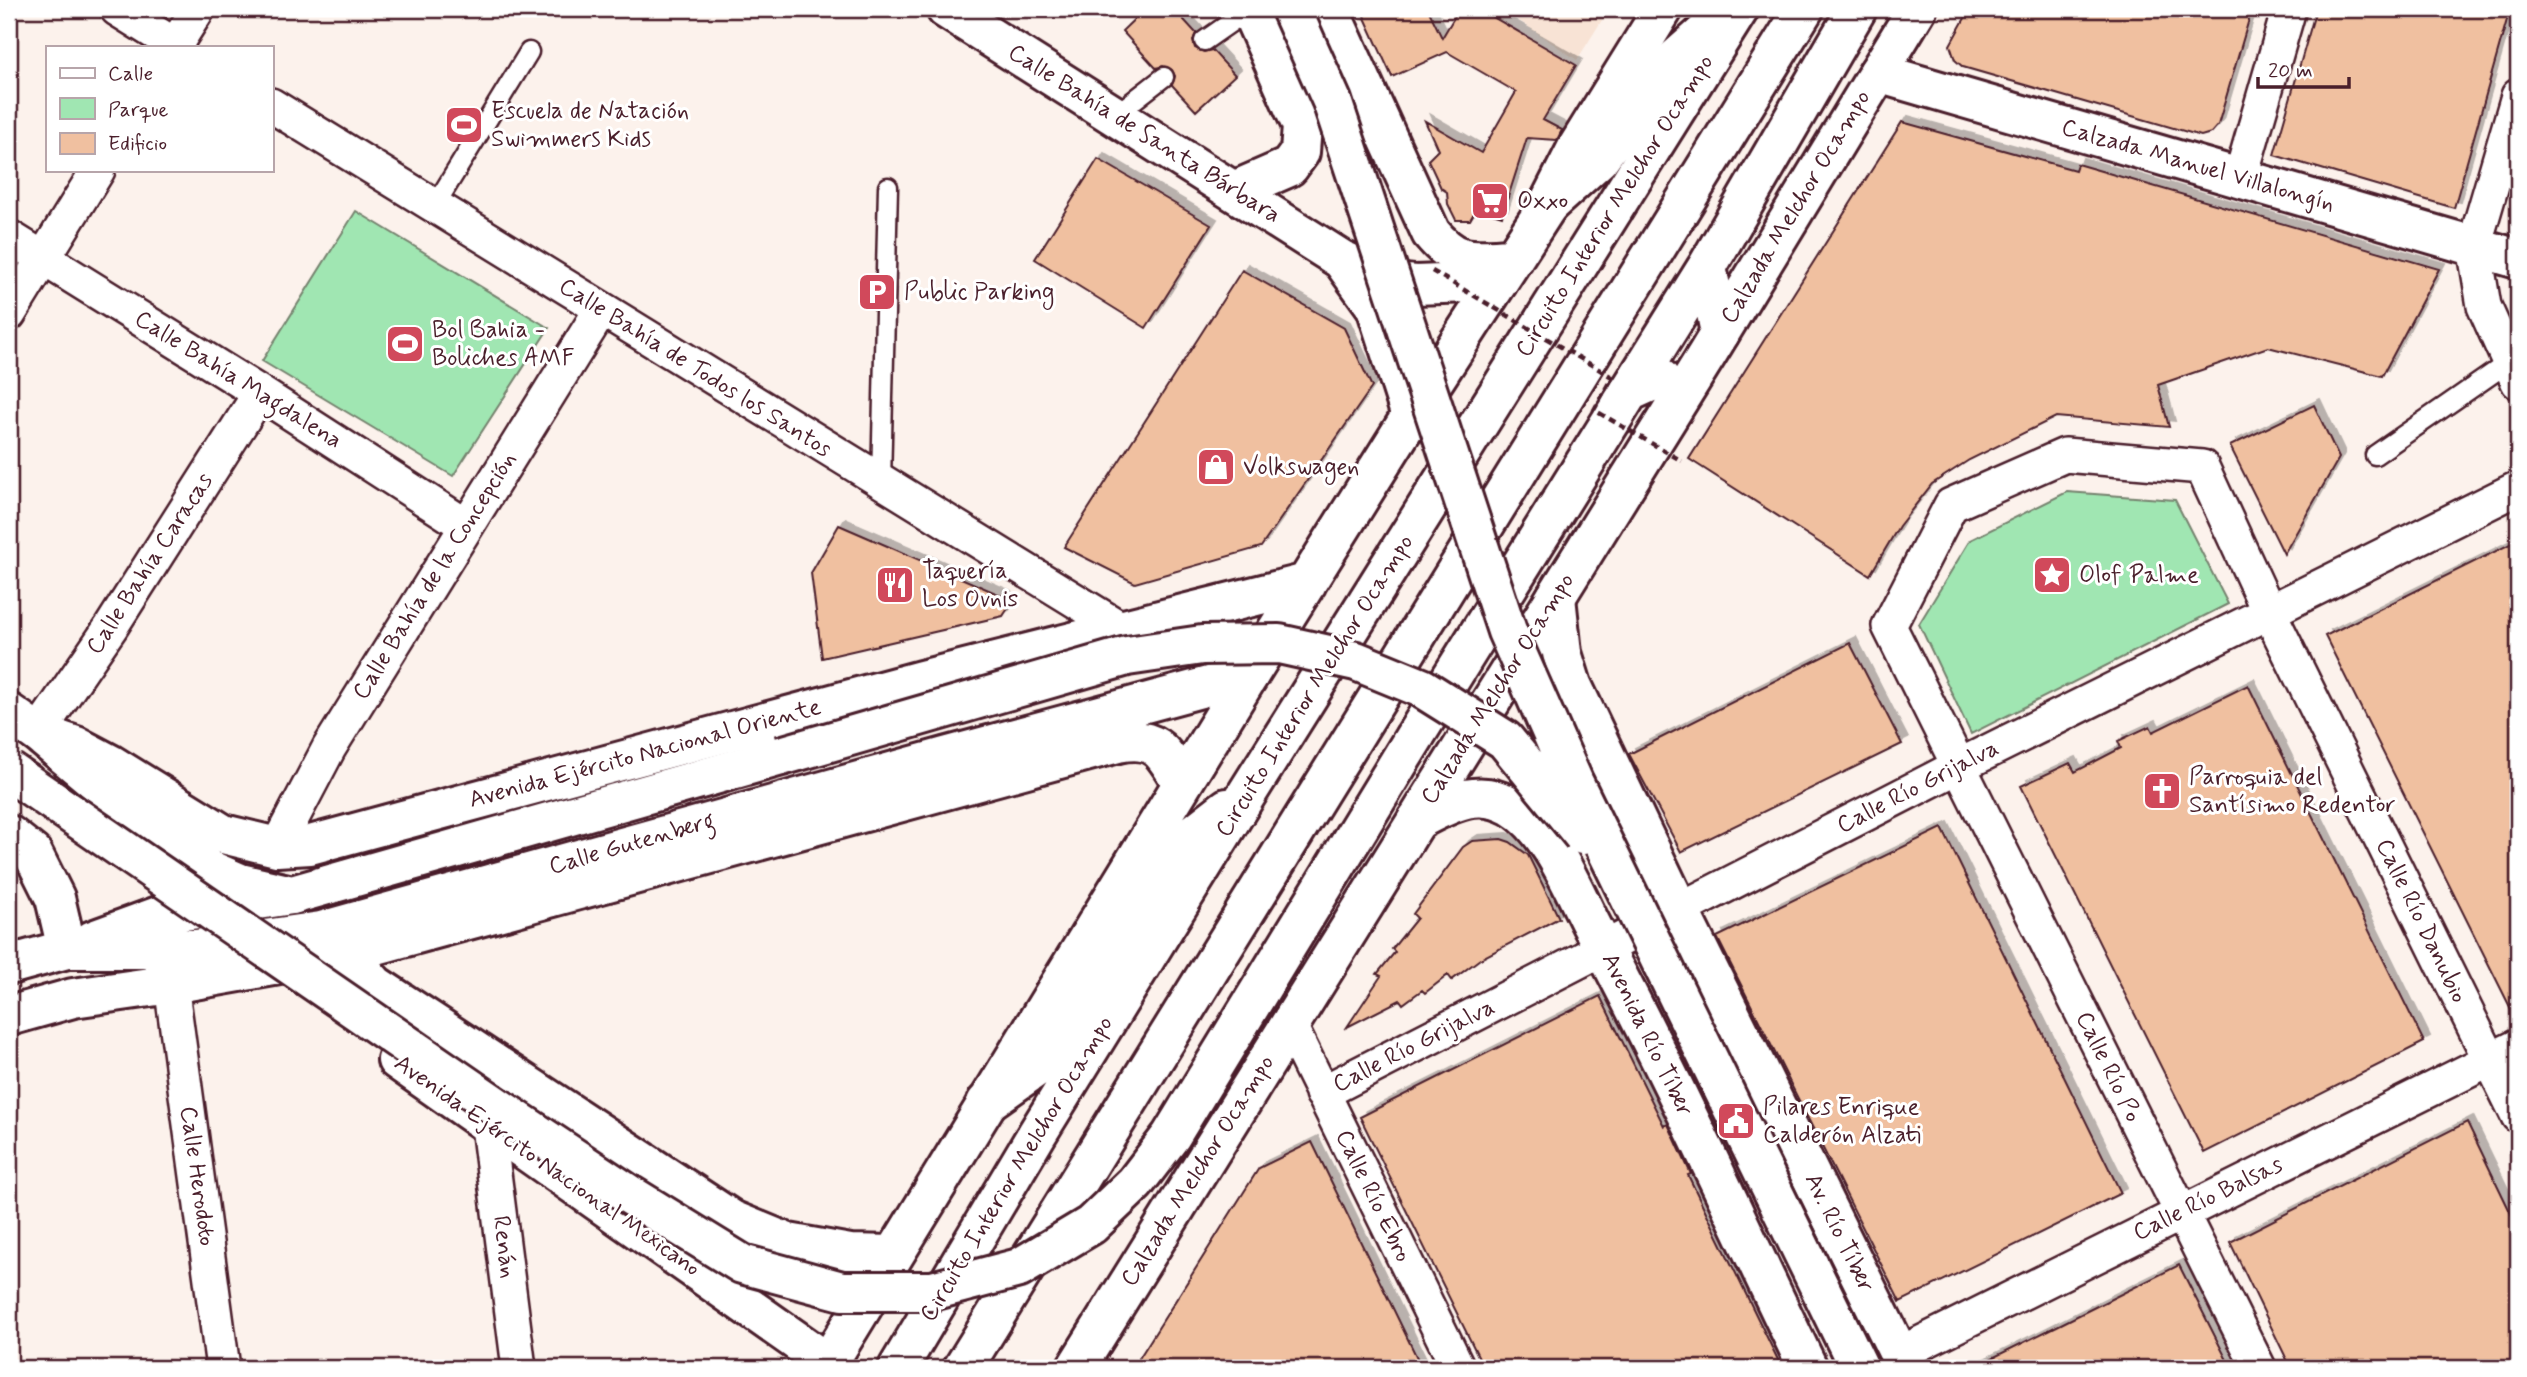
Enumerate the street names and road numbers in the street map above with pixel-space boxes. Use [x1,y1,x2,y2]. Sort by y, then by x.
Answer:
street label: Calle Bahía de Santa Bárbara [1002,37,1286,231]
street label: Circuito Interior Melchor Ocampo [1509,49,1721,363]
street label: Calzada Melchor Ocampo [1714,84,1878,330]
street label: Calzada Manuel Villalongín [2058,112,2338,220]
street label: Calle Bahía de Todos los Santos [553,271,838,465]
street label: Calle Bahía Magdalena [127,304,347,459]
street label: Calle Bahía de la Concepción [346,446,524,706]
street label: Calle Bahía Caracas [80,467,221,661]
street label: Circuito Interior Melchor Ocampo [1209,529,1421,843]
street label: Calzada Melchor Ocampo [1414,567,1582,811]
street label: Avenida Ejército Nacional Oriente [466,692,825,816]
street label: Calle Río Grijalva [1832,733,2004,841]
street label: Calle Gutenberg [545,806,719,885]
street label: Calle Río Danubio [2368,834,2474,1008]
street label: Avenida Río Tíber [1594,948,1700,1122]
street label: Calle Río Grijalva [1328,992,1500,1100]
street label: Calle Río Po [2068,1006,2148,1128]
street label: Circuito Interior Melchor Ocampo [913,1010,1121,1328]
street label: Avenida Ejército Nacional Mexicano [388,1048,706,1284]
street label: Calzada Melchor Ocampo [1114,1049,1282,1293]
street label: Calle Herodoto [172,1104,222,1248]
street label: Calle Río Ebro [1328,1125,1418,1267]
street label: Calle Río Balsas [2128,1149,2288,1249]
street label: Av. Río Tíber [1797,1168,1881,1298]
street label: Renán [485,1214,523,1280]

